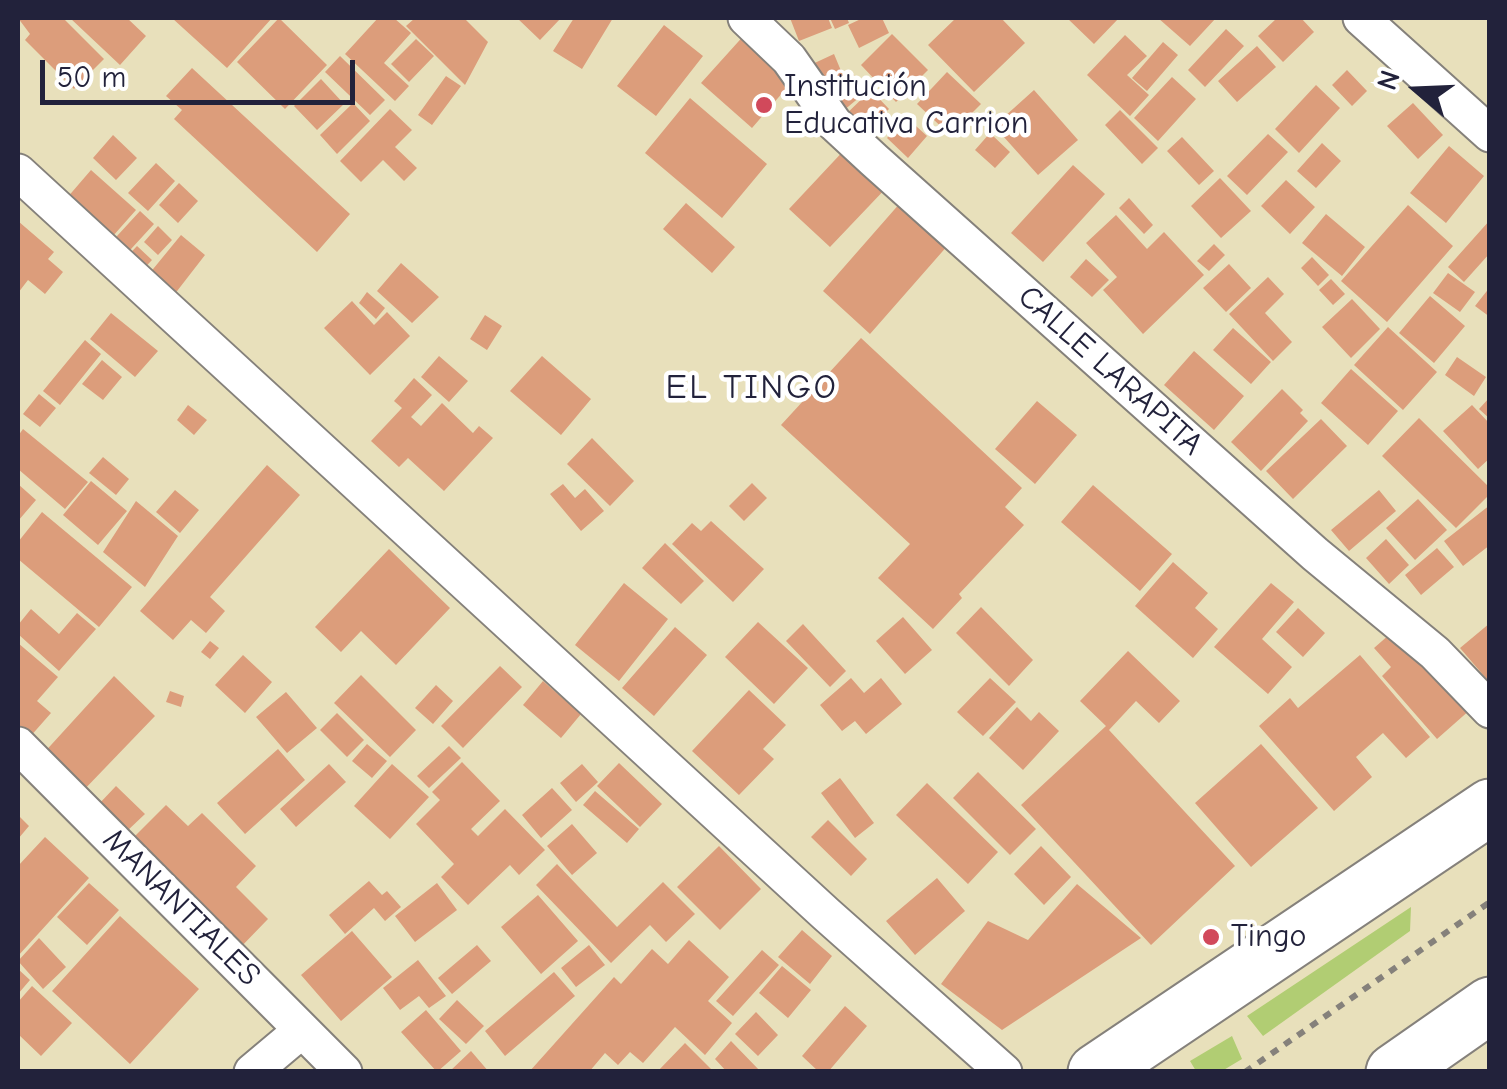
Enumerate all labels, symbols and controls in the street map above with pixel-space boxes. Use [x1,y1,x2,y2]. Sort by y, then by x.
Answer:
scale bar [45,40,360,102]
north arrow [1367,40,1467,140]
text: 50 m [57,60,126,95]
text: N [1371,66,1407,94]
place label: Institución Educativa Carrion [784,68,1028,143]
marker: Institución Educativa Carrion [753,94,775,116]
street label: CALLE LARAPITA [1010,278,1210,464]
district label: EL TINGO [666,367,838,409]
street label: MANANTIALES [94,821,268,995]
place label: Tingo [1231,918,1307,956]
marker: Tingo [1200,926,1222,948]

